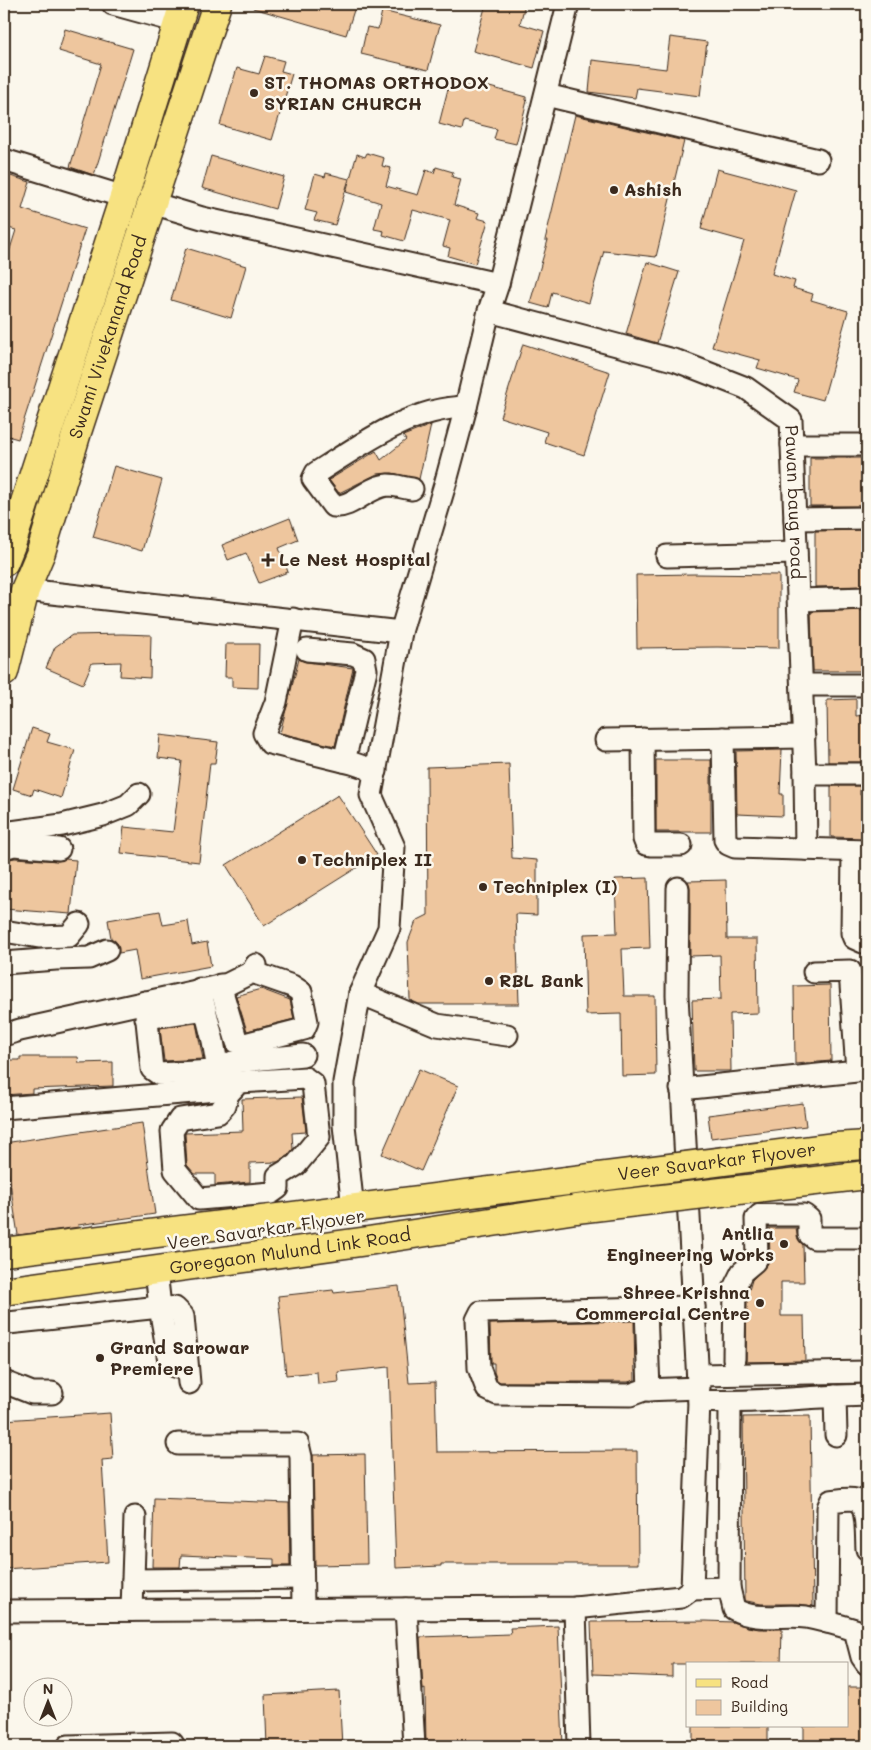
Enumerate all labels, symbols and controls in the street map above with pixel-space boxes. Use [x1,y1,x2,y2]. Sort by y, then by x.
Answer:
place label: ST. THOMAS ORTHODOX SYRIAN CHURCH [264,70,489,115]
marker: ST. THOMAS ORTHODOX SYRIAN CHURCH [248,87,260,99]
place label: Ashish [624,177,682,201]
marker: Ashish [608,184,620,196]
street label: Swami Vivekanand Road [63,232,152,441]
street label: Pawan baug road [780,424,810,580]
place label: Le Nest Hospital [279,547,430,571]
marker: Le Nest Hospital [261,553,275,567]
place label: Techniplex II [312,847,432,871]
marker: Techniplex II [296,854,308,866]
place label: Techniplex (I) [493,874,618,898]
marker: Techniplex (I) [477,881,489,893]
place label: RBL Bank [499,968,584,992]
marker: RBL Bank [483,975,495,987]
street label: Veer Savarkar Flyover [616,1137,817,1185]
street label: Veer Savarkar Flyover [165,1203,366,1255]
place label: Antlia Engineering Works [606,1221,774,1266]
street label: Goregaon Mulund Link Road [168,1222,412,1279]
marker: Antlia Engineering Works [778,1238,790,1250]
place label: Shree Krishna Commercial Centre [575,1280,750,1325]
marker: Shree Krishna Commercial Centre [754,1297,766,1309]
place label: Grand Sarowar Premiere [110,1335,249,1380]
marker: Grand Sarowar Premiere [94,1352,106,1364]
legend [686,1662,848,1728]
text: Road [731,1672,768,1692]
north arrow [22,1678,72,1728]
text: N [43,1679,53,1698]
text: Building [731,1696,788,1716]

